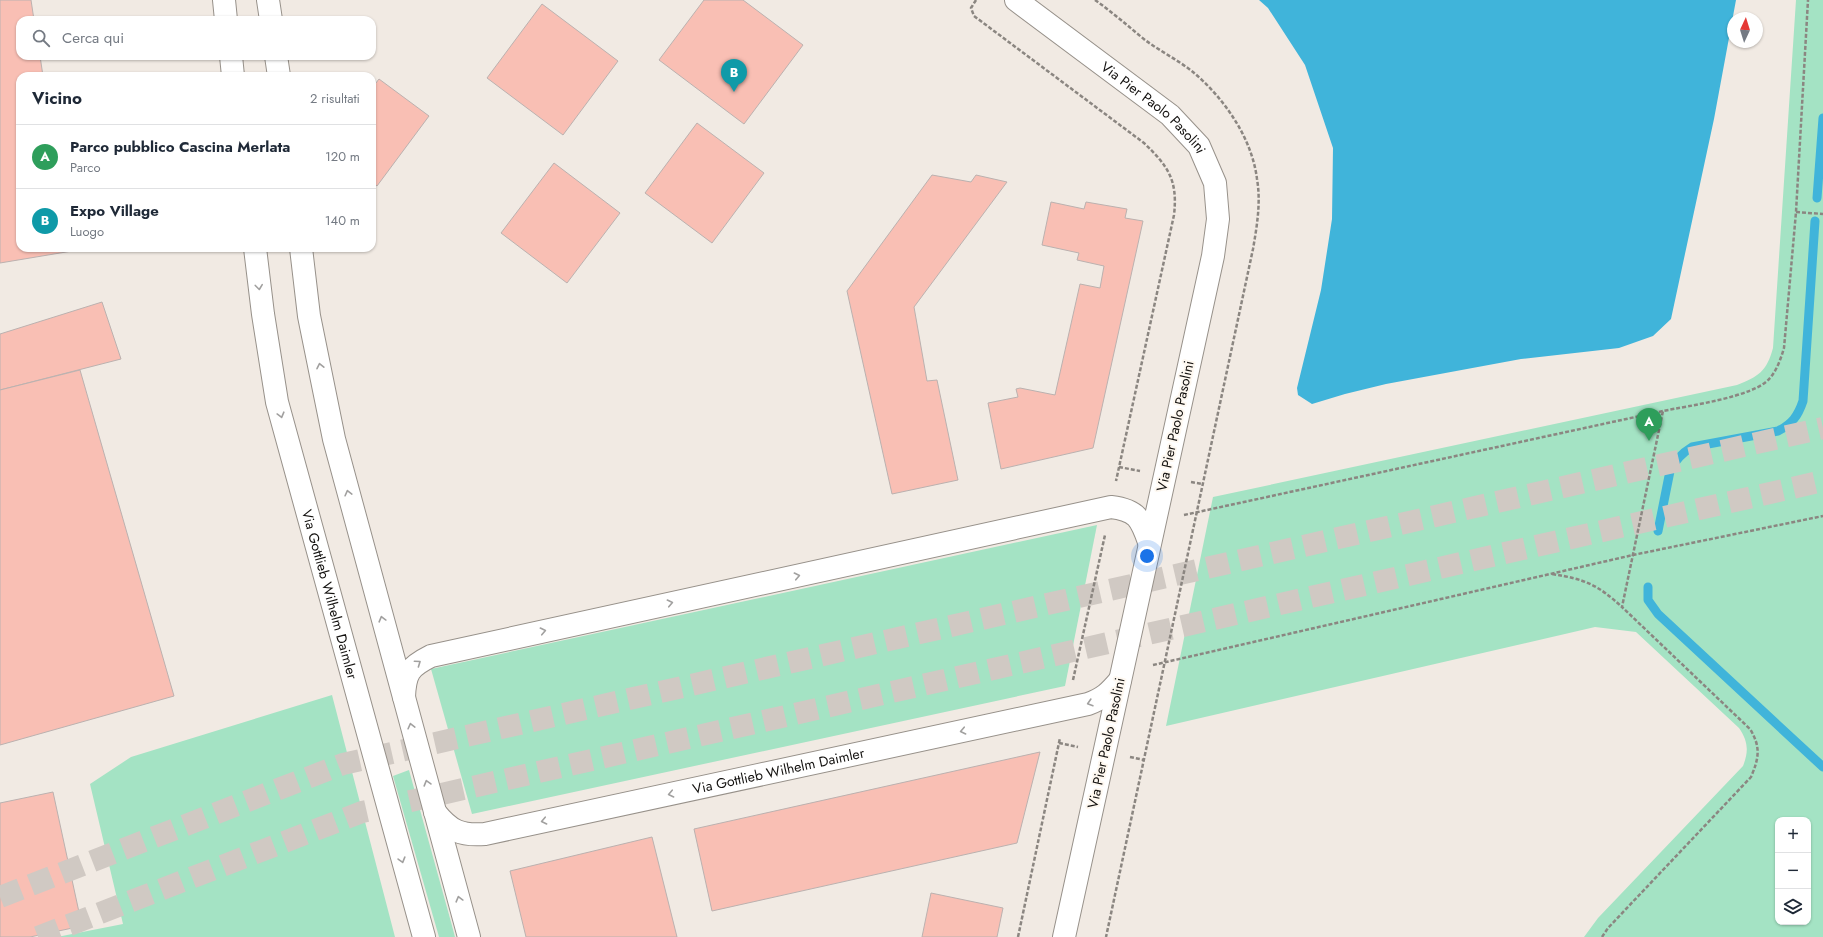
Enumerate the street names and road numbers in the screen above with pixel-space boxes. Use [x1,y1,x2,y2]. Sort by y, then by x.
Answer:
street label: Via Pier Paolo Pasolini [1097,57,1211,156]
street label: Via Pier Paolo Pasolini [1151,359,1199,493]
street label: Via Gottlieb Wilhelm Daimler [297,507,363,682]
street label: Via Pier Paolo Pasolini [1082,676,1130,810]
street label: Via Gottlieb Wilhelm Daimler [691,742,866,799]

